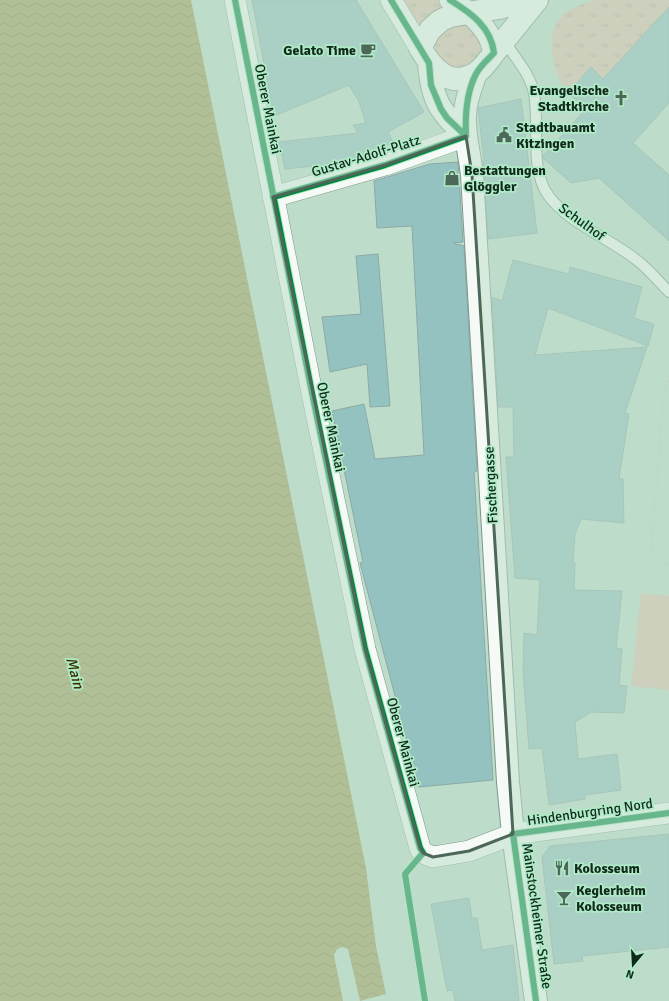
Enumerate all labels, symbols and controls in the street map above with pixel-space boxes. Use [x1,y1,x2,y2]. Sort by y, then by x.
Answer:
cafe icon: Gelato Time [359,41,377,59]
place label: Gelato Time [283,42,356,59]
street label: Oberer Mainkai [251,62,285,156]
place label: Evangelische Stadtkirche [529,82,609,115]
church icon: Evangelische Stadtkirche [612,89,630,107]
place label: Stadtbauamt Kitzingen [516,119,596,152]
public building icon: Stadtbauamt Kitzingen [495,126,513,144]
street label: Gustav-Adolf-Platz [309,131,423,181]
place label: Bestattungen Glöggler [464,162,546,195]
shop icon: Bestattungen Glöggler [443,169,461,187]
street label: Schulhof [555,199,610,245]
street label: Oberer Mainkai [313,380,349,474]
street label: Fischergasse [480,446,502,524]
water label: Main [62,655,88,692]
street label: Oberer Mainkai [383,696,423,788]
street label: Hindenburgring Nord [526,795,654,829]
street label: Mainstockheimer Straße [518,842,556,990]
restaurant icon: Kolosseum [553,859,571,877]
place label: Kolosseum [574,860,640,877]
place label: Keglerheim Kolosseum [576,882,646,915]
bar icon: Keglerheim Kolosseum [555,889,573,907]
north arrow [613,945,653,985]
text: N [624,967,636,981]

